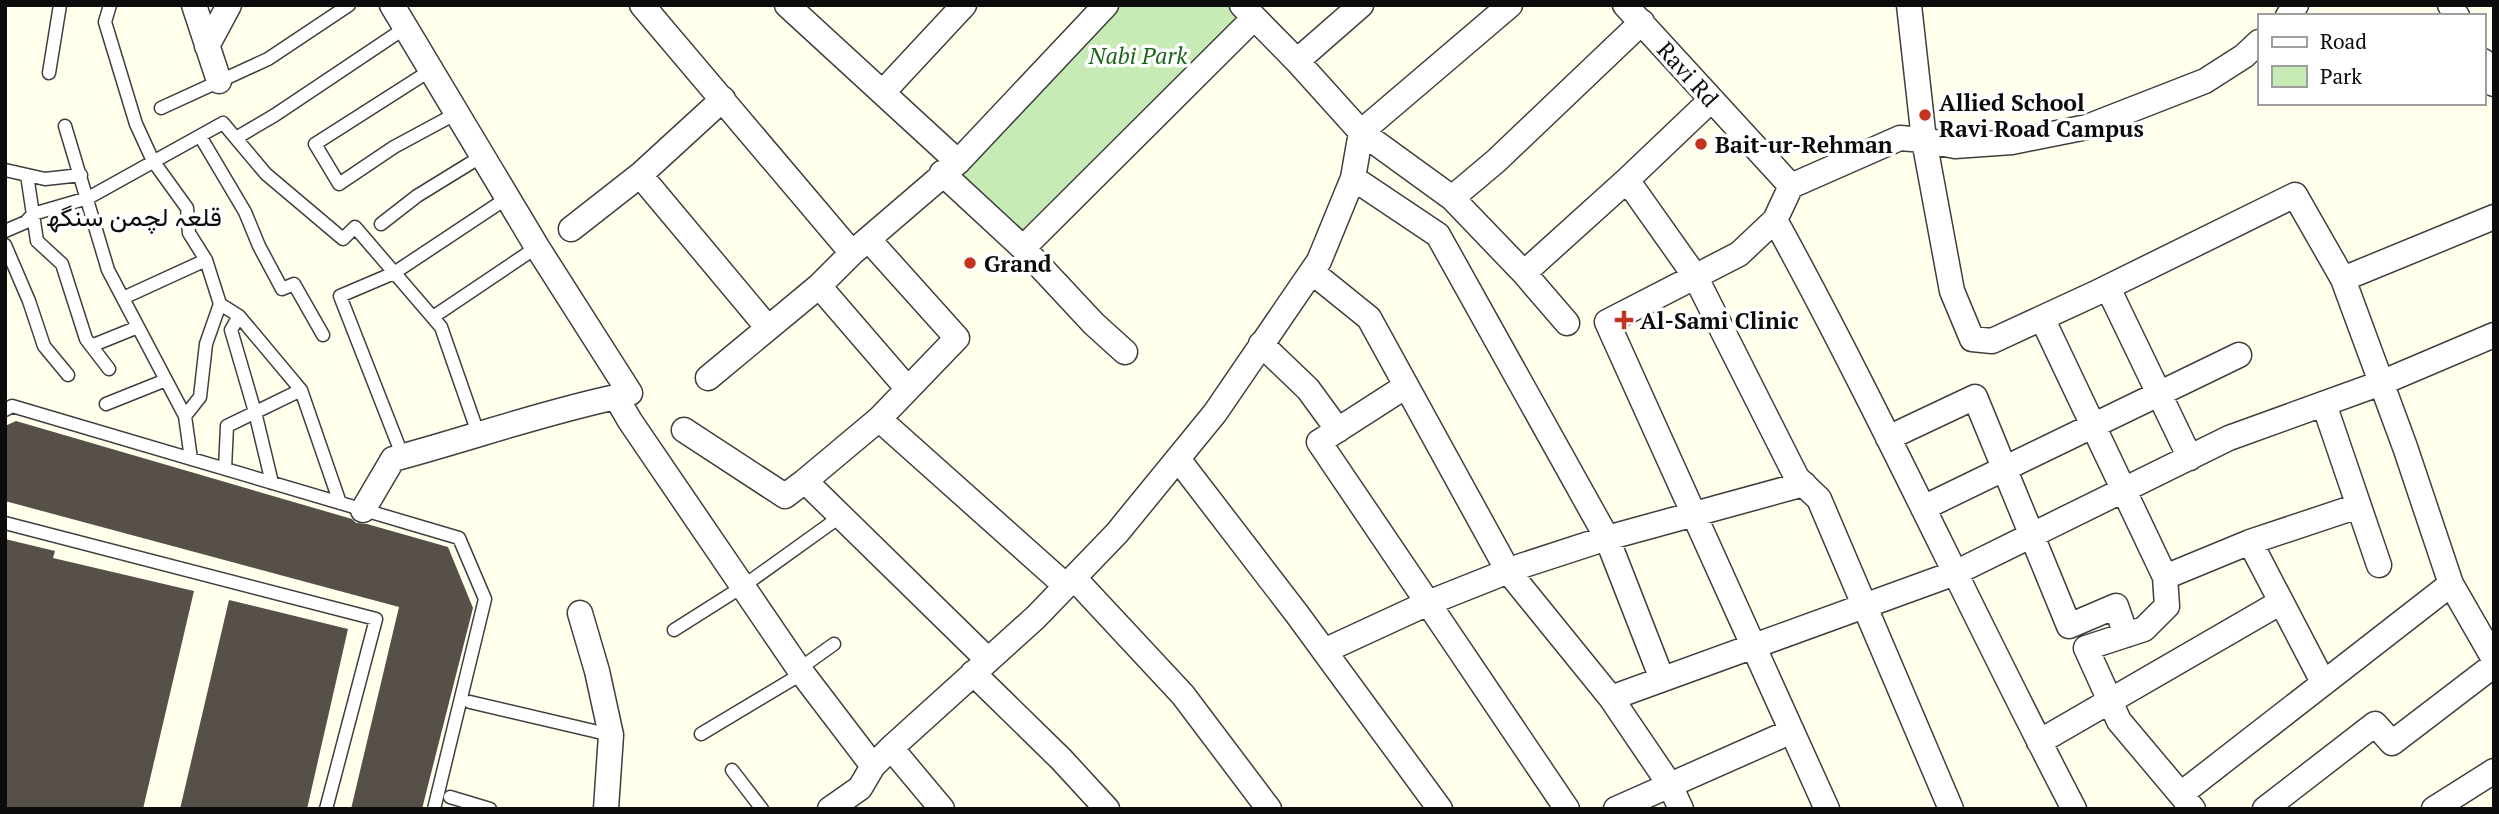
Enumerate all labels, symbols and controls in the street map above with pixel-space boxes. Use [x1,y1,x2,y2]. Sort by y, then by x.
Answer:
legend [2258,14,2485,105]
text: Road [2320,27,2367,55]
street label: Ravi Rd [1650,35,1726,113]
park label: Nabi Park [1088,40,1188,71]
text: Park [2320,62,2362,90]
place label: Allied School Ravi Road Campus [1939,87,2144,144]
marker: Allied School Ravi Road Campus [1917,107,1933,123]
place label: Bait-ur-Rehman [1715,129,1893,160]
marker: Bait-ur-Rehman [1693,136,1709,152]
district label: قلعہ لچمن سنگھ [46,199,222,235]
place label: Grand [984,248,1052,279]
marker: Grand [962,255,978,271]
place label: Al-Sami Clinic [1640,305,1799,336]
marker: Al-Sami Clinic [1614,310,1634,330]

